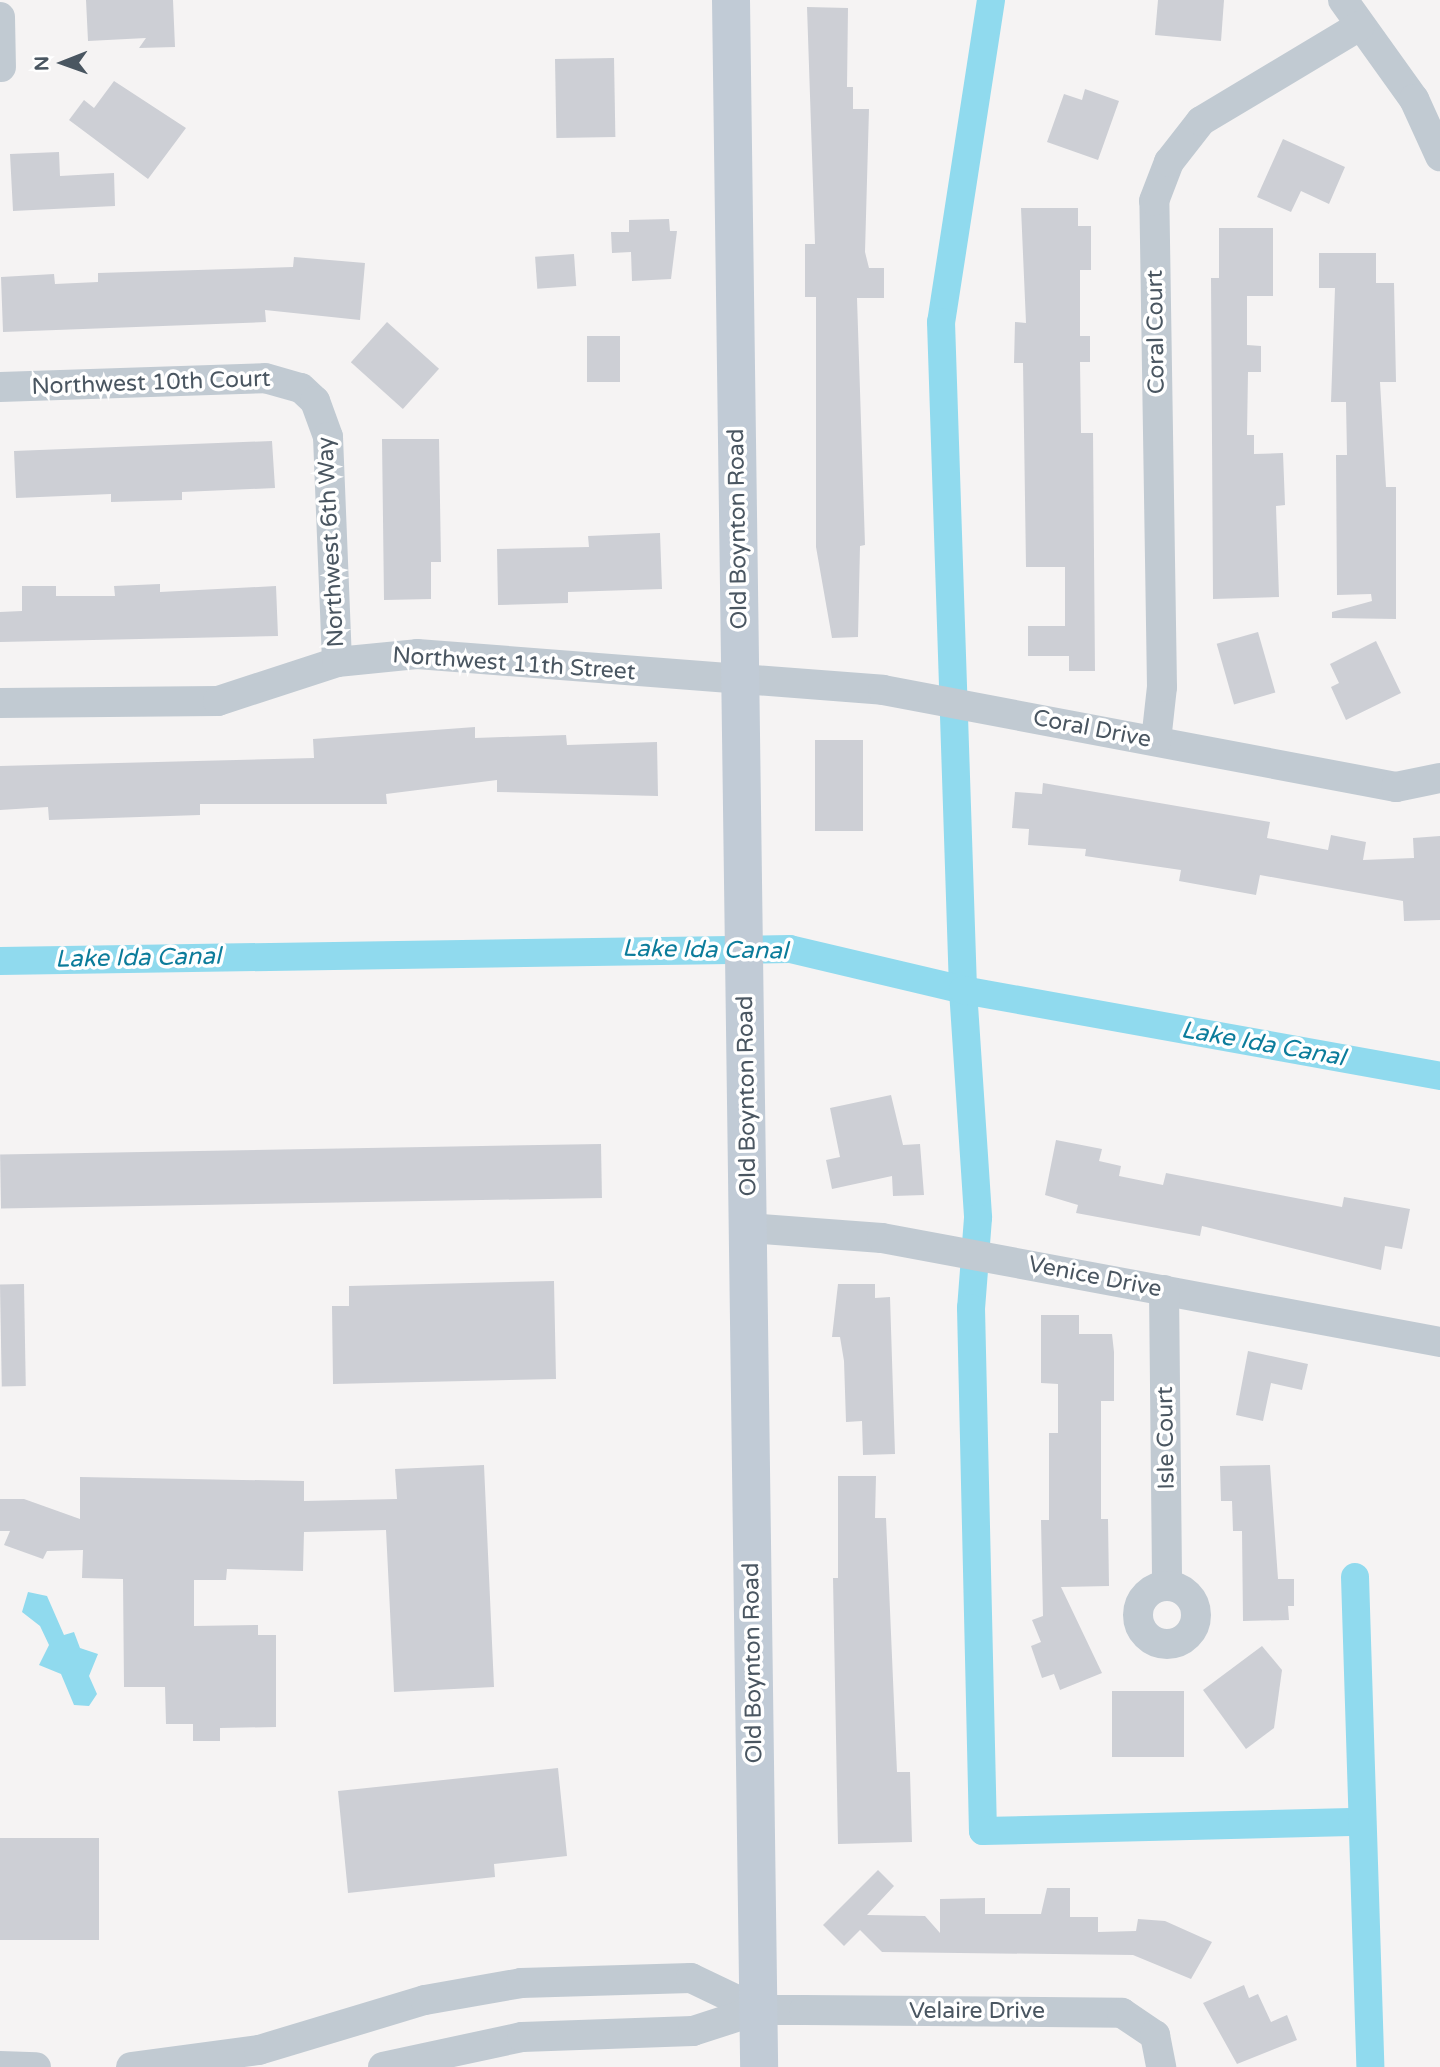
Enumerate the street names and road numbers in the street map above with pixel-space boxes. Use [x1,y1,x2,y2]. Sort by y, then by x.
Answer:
street label: Coral Court [1141,270,1171,394]
street label: Northwest 10th Court [31,365,271,401]
street label: Old Boynton Road [722,428,754,630]
street label: Northwest 6th Way [312,436,350,648]
street label: Northwest 11th Street [391,642,637,686]
street label: Coral Drive [1031,704,1153,754]
street label: Old Boynton Road [731,995,763,1197]
street label: Venice Drive [1026,1251,1164,1303]
street label: Isle Court [1151,1386,1181,1490]
street label: Old Boynton Road [737,1562,769,1764]
street label: Velaire Drive [909,1997,1045,2025]

